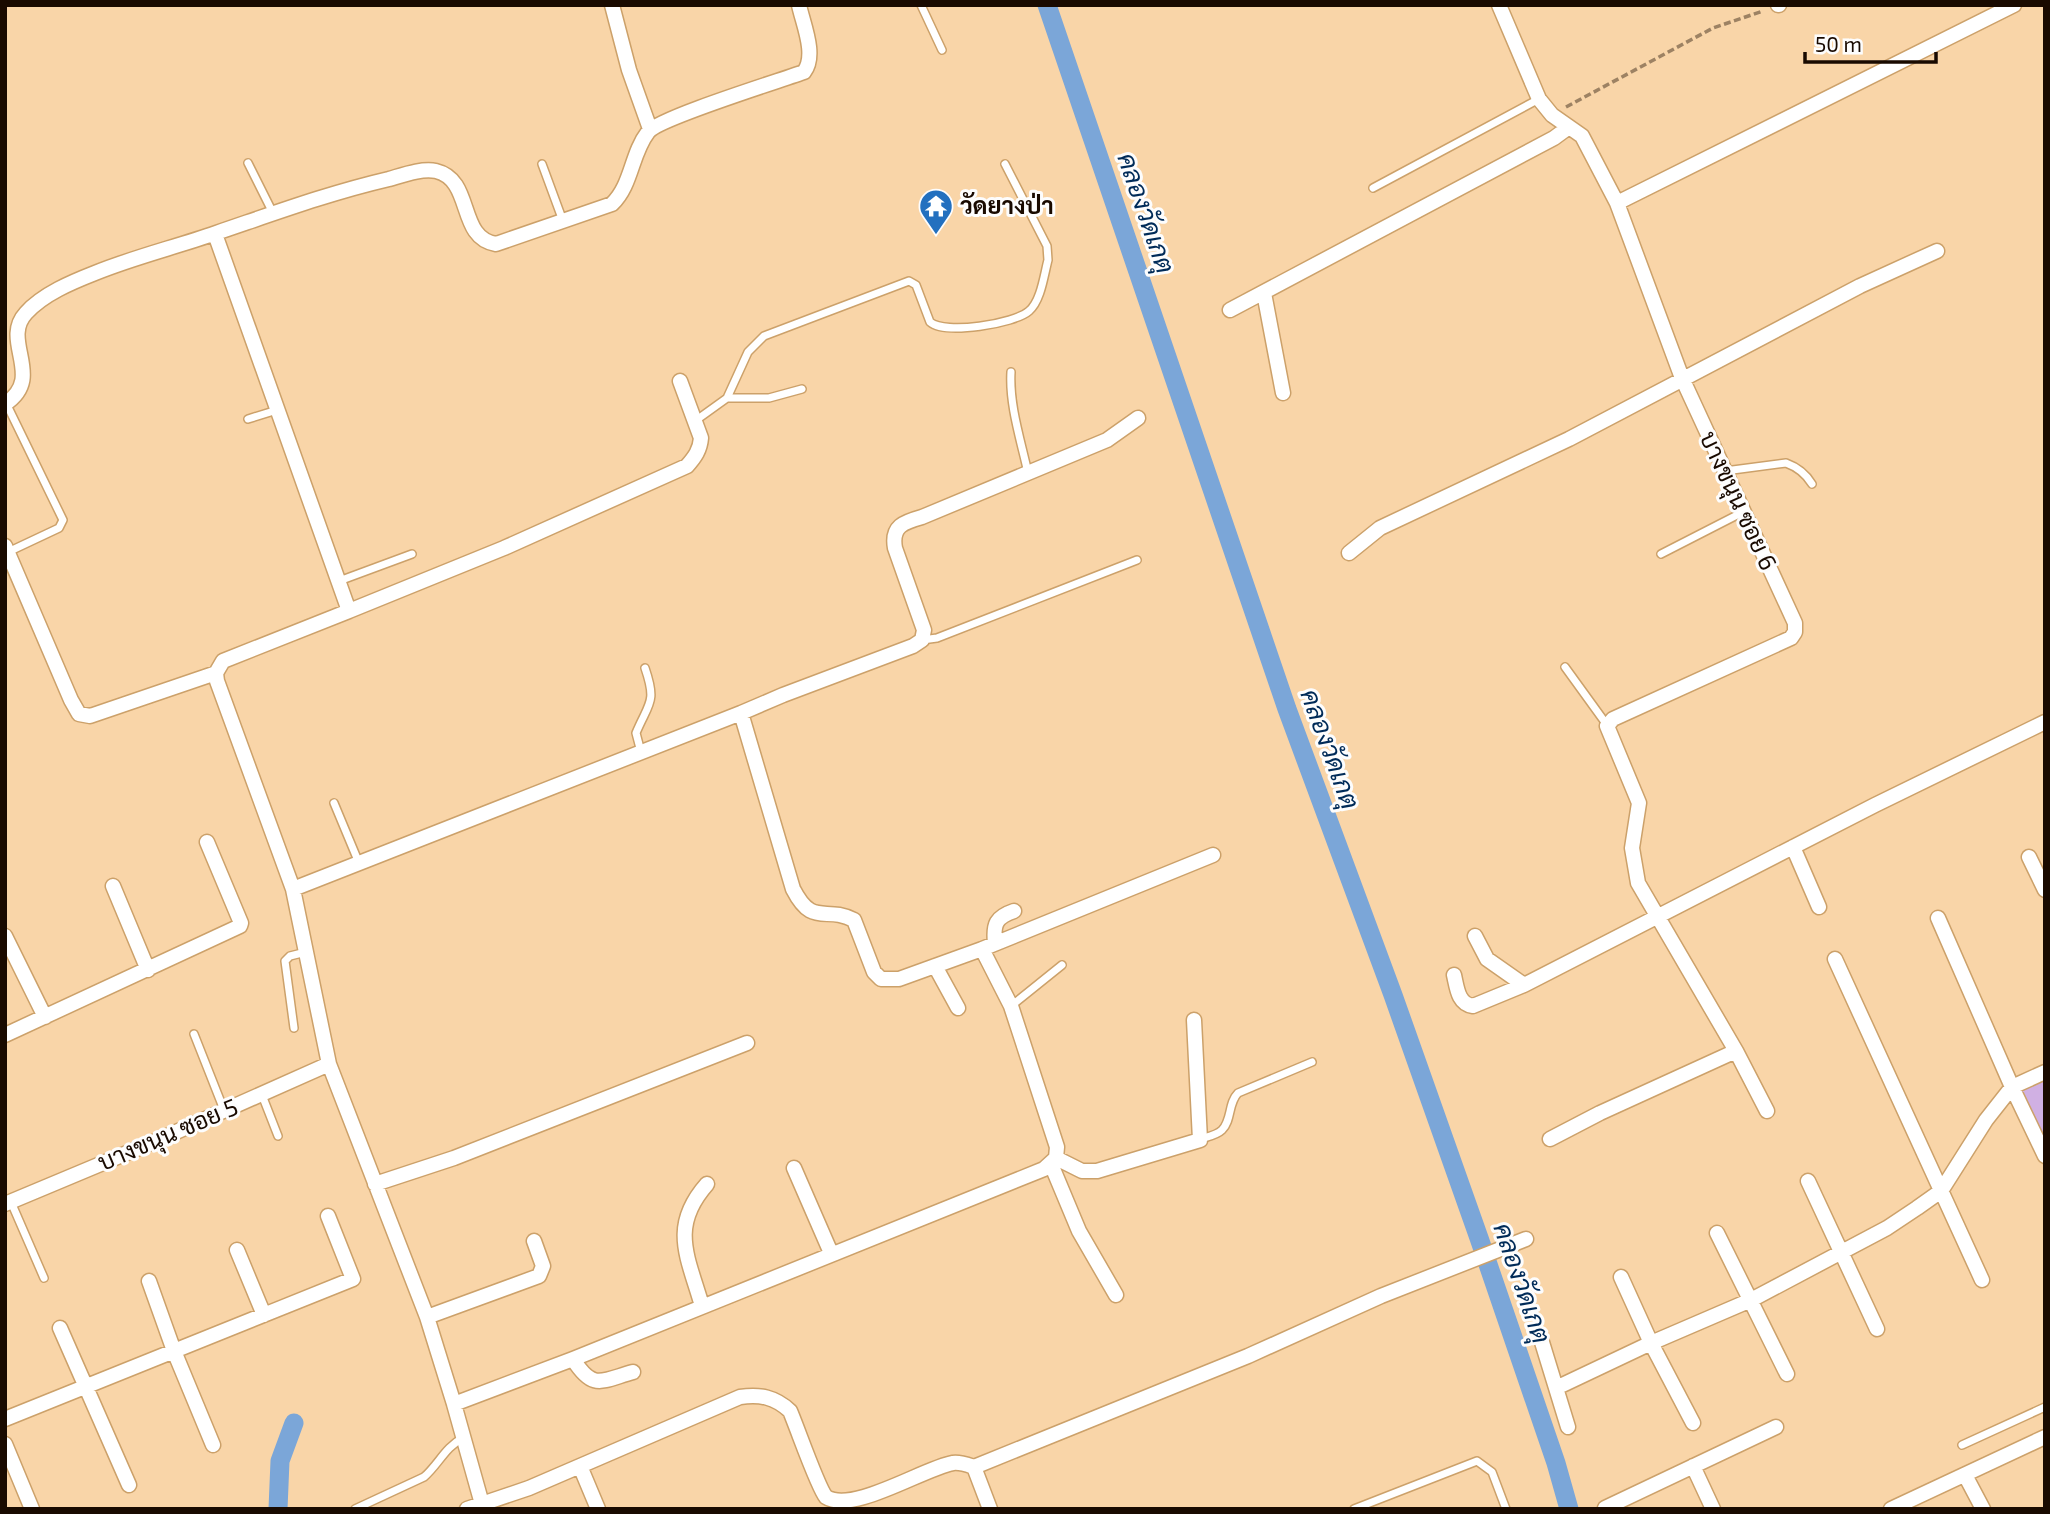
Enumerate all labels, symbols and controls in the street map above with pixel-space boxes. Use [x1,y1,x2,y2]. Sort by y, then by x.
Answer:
scale bar [1805,21,1936,65]
text: 50 m [1815,31,1862,56]
water label: คลองวัดเกตุ [1109,148,1182,278]
temple icon: วัดยางป่า [917,187,955,236]
place label: วัดยางป่า [960,190,1054,219]
street label: บางขนุน ซอย 6 [1692,426,1784,576]
water label: คลองวัดเกตุ [1292,684,1367,814]
street label: บางขนุน ซอย 5 [93,1091,243,1179]
water label: คลองวัดเกตุ [1485,1218,1558,1348]

